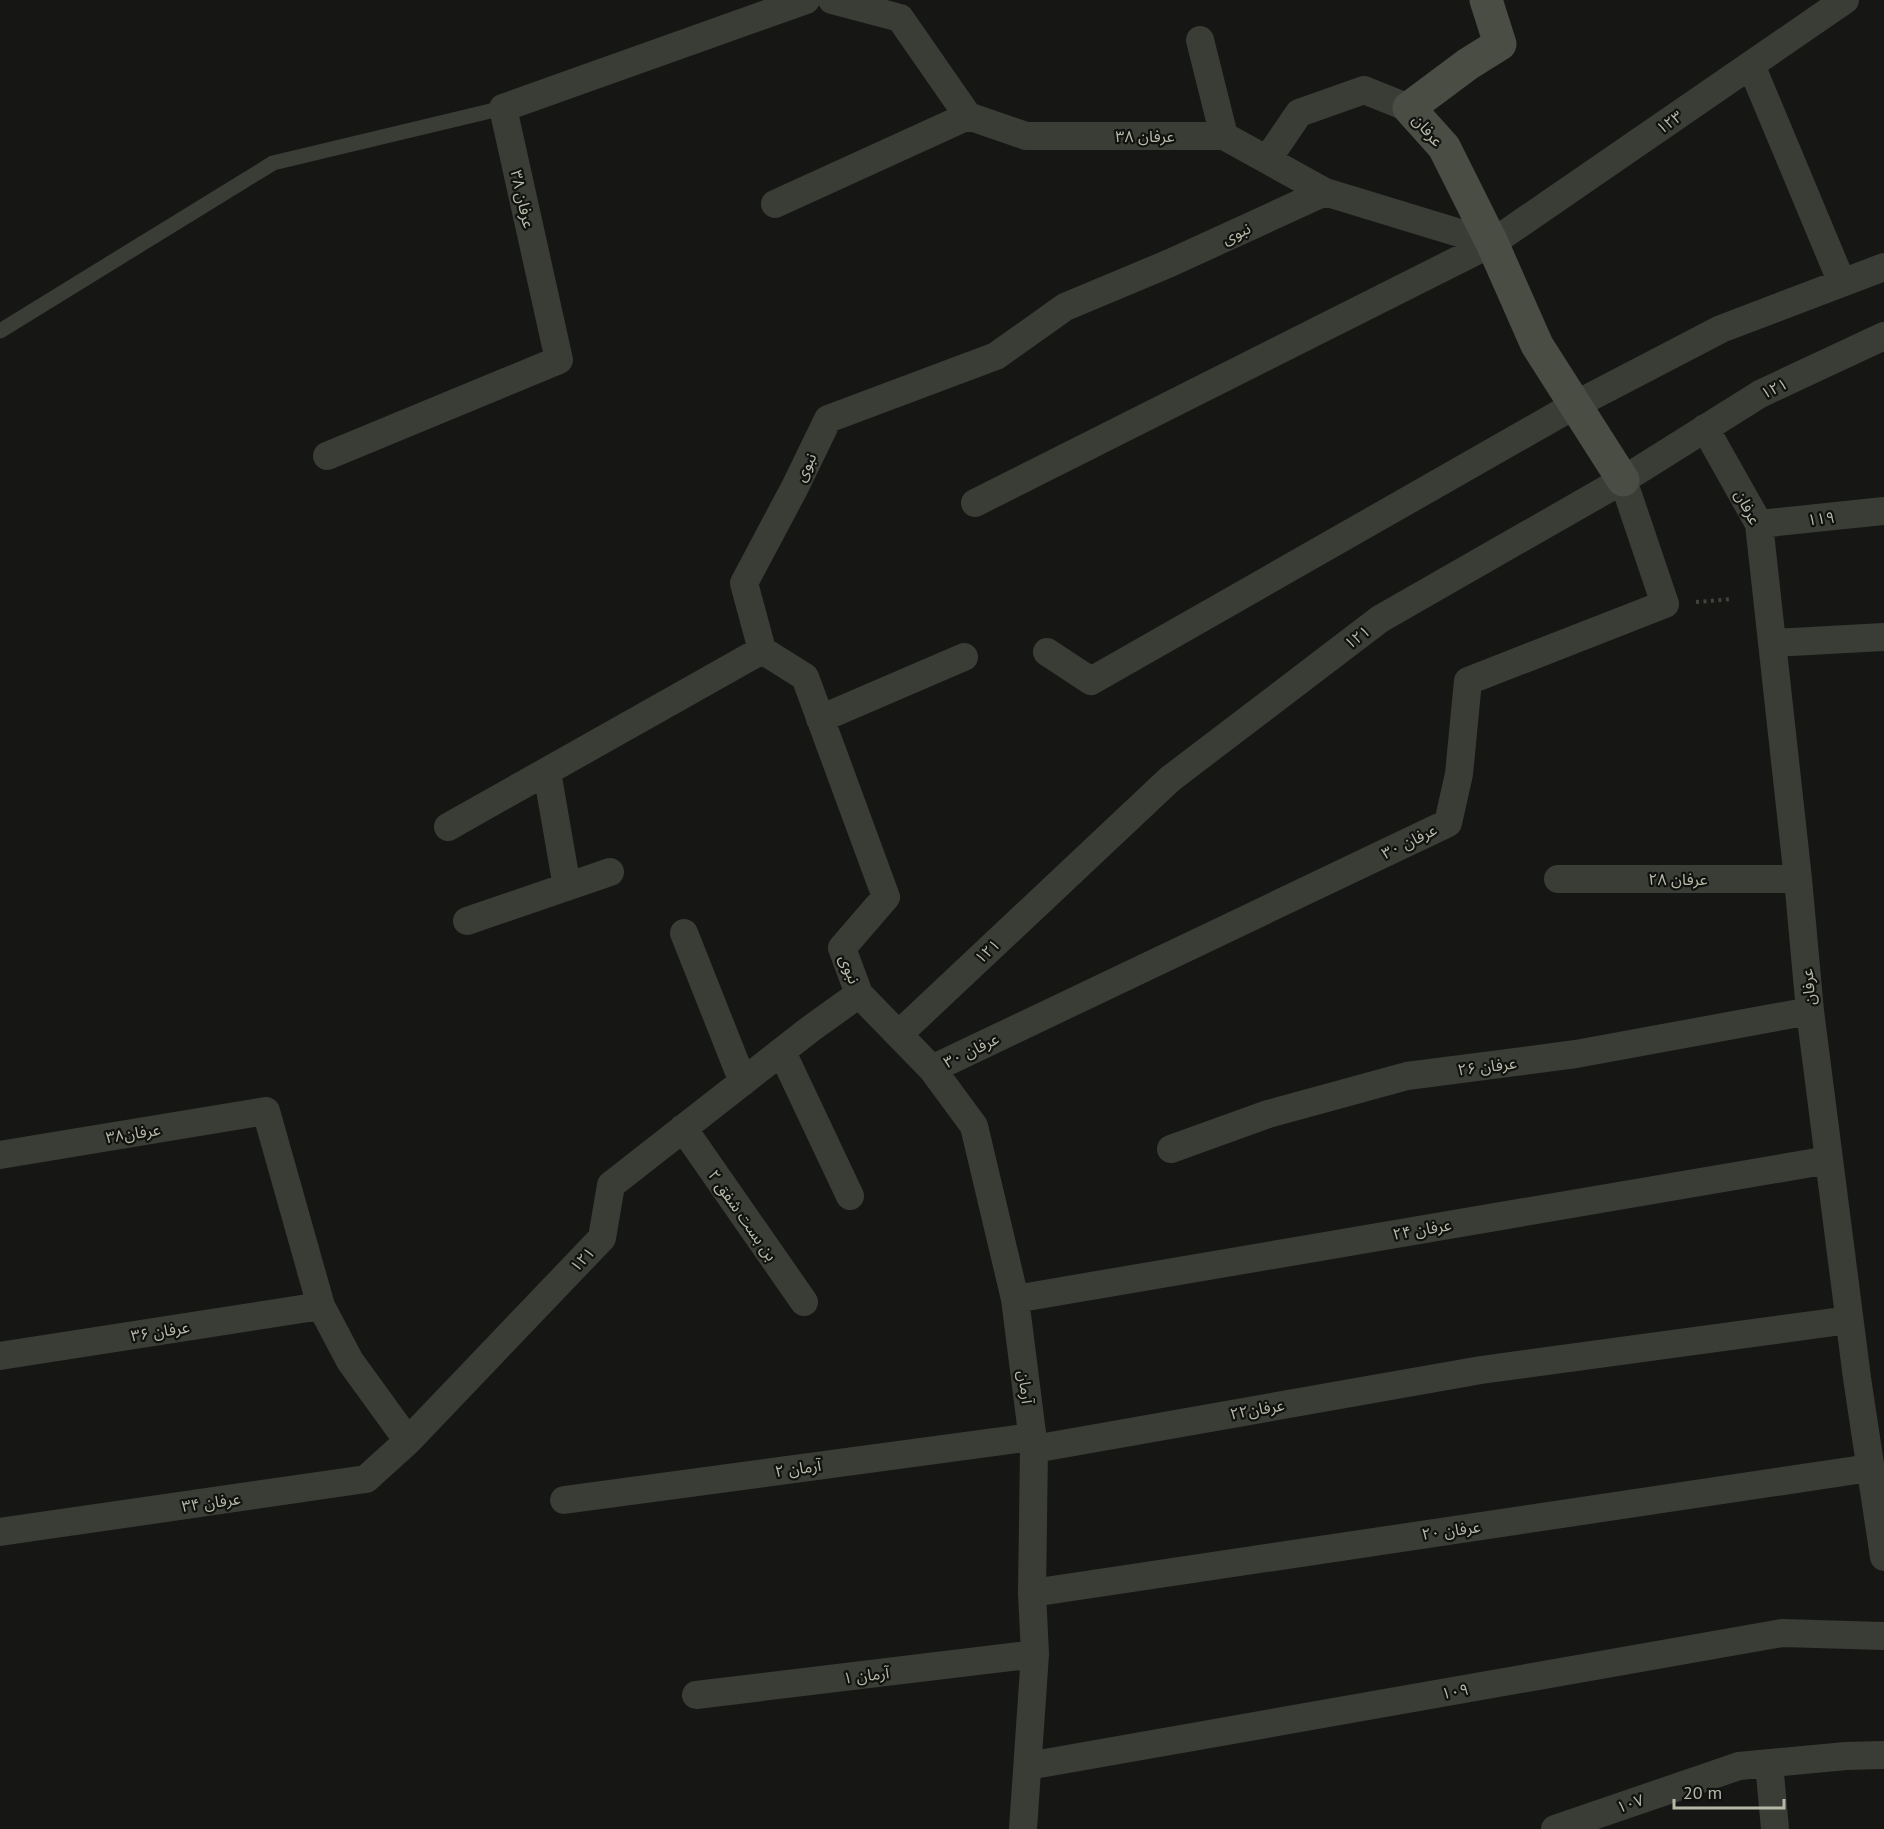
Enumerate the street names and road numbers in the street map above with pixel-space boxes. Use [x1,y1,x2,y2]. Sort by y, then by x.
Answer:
street label: ۱۲۳ [1652,106,1686,138]
street label: عرفان [1408,110,1448,150]
street label: عرفان ۳۸ [1115,126,1175,146]
street label: عرفان ۳۸ [507,168,539,230]
street label: نبوی [1218,218,1254,248]
street label: ۱۲۱ [1757,373,1791,403]
street label: نبوی [790,449,820,485]
street label: عرفان [1731,486,1765,528]
street label: ۱۱۹ [1806,507,1836,529]
street label: ۱۲۱ [1340,621,1374,653]
street label: عرفان ۳۰ [1378,819,1440,863]
street label: عرفان ۲۸ [1648,869,1708,889]
street label: ۱۲۱ [970,934,1004,968]
street label: نبوی [835,952,865,986]
street label: عرفان [1796,968,1820,1006]
street label: عرفان ۳۰ [940,1028,1002,1072]
street label: عرفان ۲۶ [1456,1052,1518,1080]
street label: عرفان۳۸ [104,1119,162,1147]
street label: بن بست شفق ۲ [703,1166,782,1265]
street label: عرفان ۲۴ [1391,1214,1453,1244]
street label: ۱۲۱ [565,1242,599,1276]
street label: عرفان ۳۶ [129,1316,191,1346]
street label: آرمان [1014,1369,1038,1406]
street label: عرفان۲۲ [1228,1394,1286,1424]
street label: آرمان ۲ [774,1455,824,1481]
street label: عرفان ۳۴ [180,1488,242,1516]
street label: عرفان ۲۰ [1420,1516,1482,1544]
street label: آرمان ۱ [842,1662,892,1688]
street label: ۱۰۹ [1440,1679,1470,1703]
street label: ۱۰۷ [1614,1789,1646,1817]

